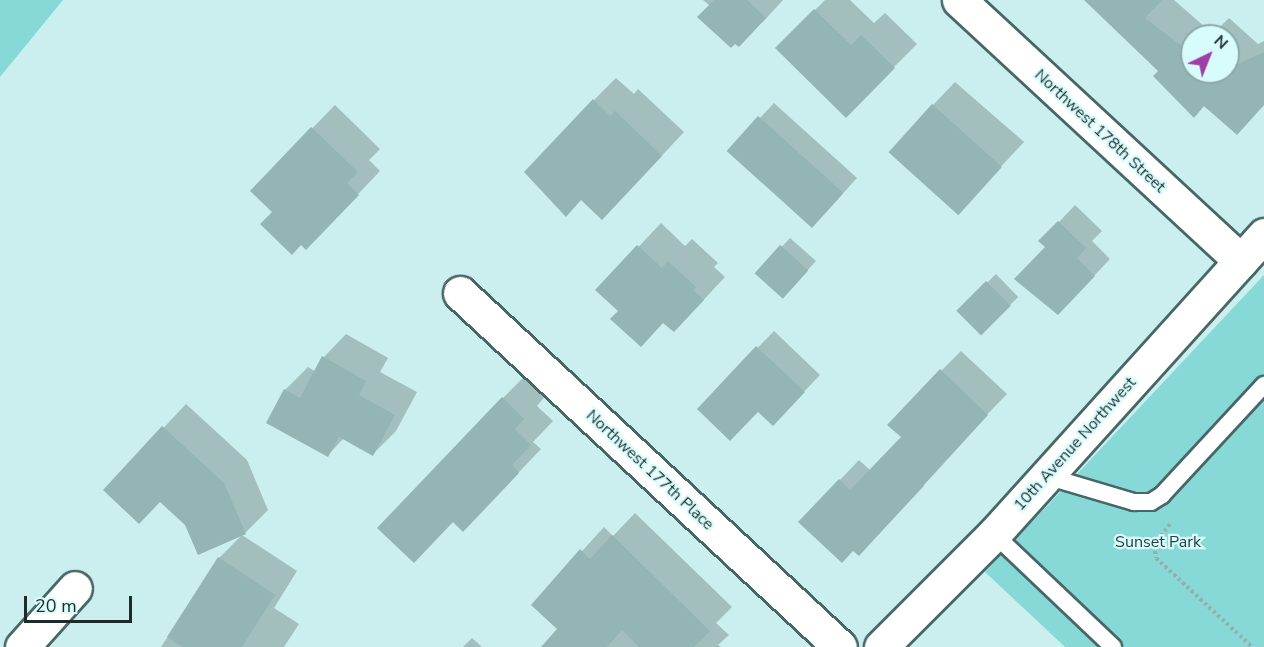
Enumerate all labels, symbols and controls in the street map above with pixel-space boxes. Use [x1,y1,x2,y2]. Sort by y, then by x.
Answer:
north arrow [1180,24,1240,84]
text: N [1209,30,1233,54]
street label: Northwest 178th Street [1031,65,1169,197]
street label: 10th Avenue Northwest [1010,373,1140,515]
street label: Northwest 177th Place [582,406,718,534]
park label: Sunset Park [1115,532,1201,552]
scale bar [27,584,135,622]
text: 20 m [35,594,77,618]

